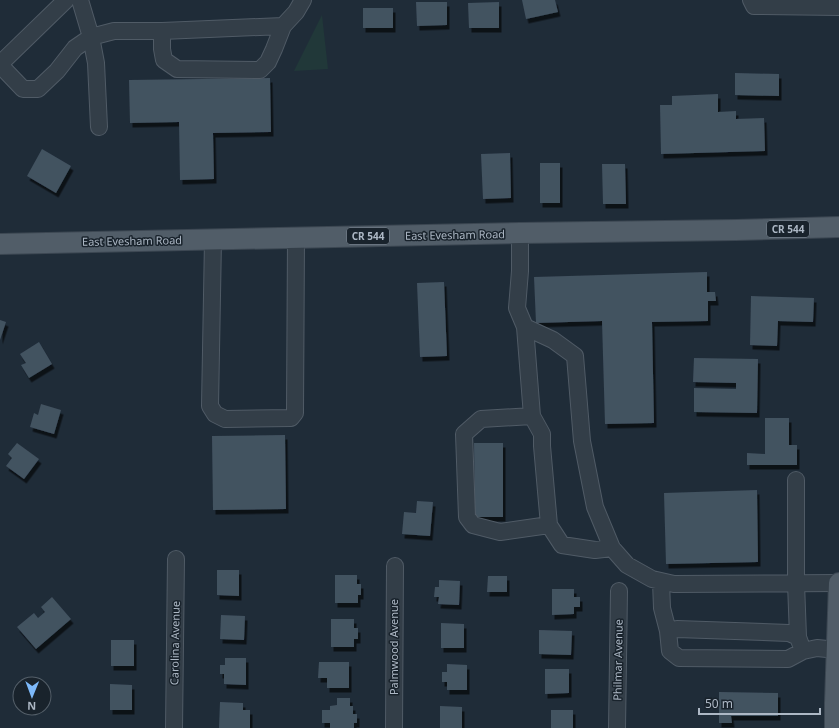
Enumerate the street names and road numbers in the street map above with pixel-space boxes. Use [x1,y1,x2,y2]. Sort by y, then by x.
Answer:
road number: CR 544 [767,221,809,237]
street label: East Evesham Road [405,226,505,243]
road number: CR 544 [347,228,389,244]
street label: East Evesham Road [82,232,182,249]
street label: Palmwood Avenue [386,599,401,695]
street label: Carolina Avenue [166,601,183,685]
street label: Philmar Avenue [609,619,626,701]

